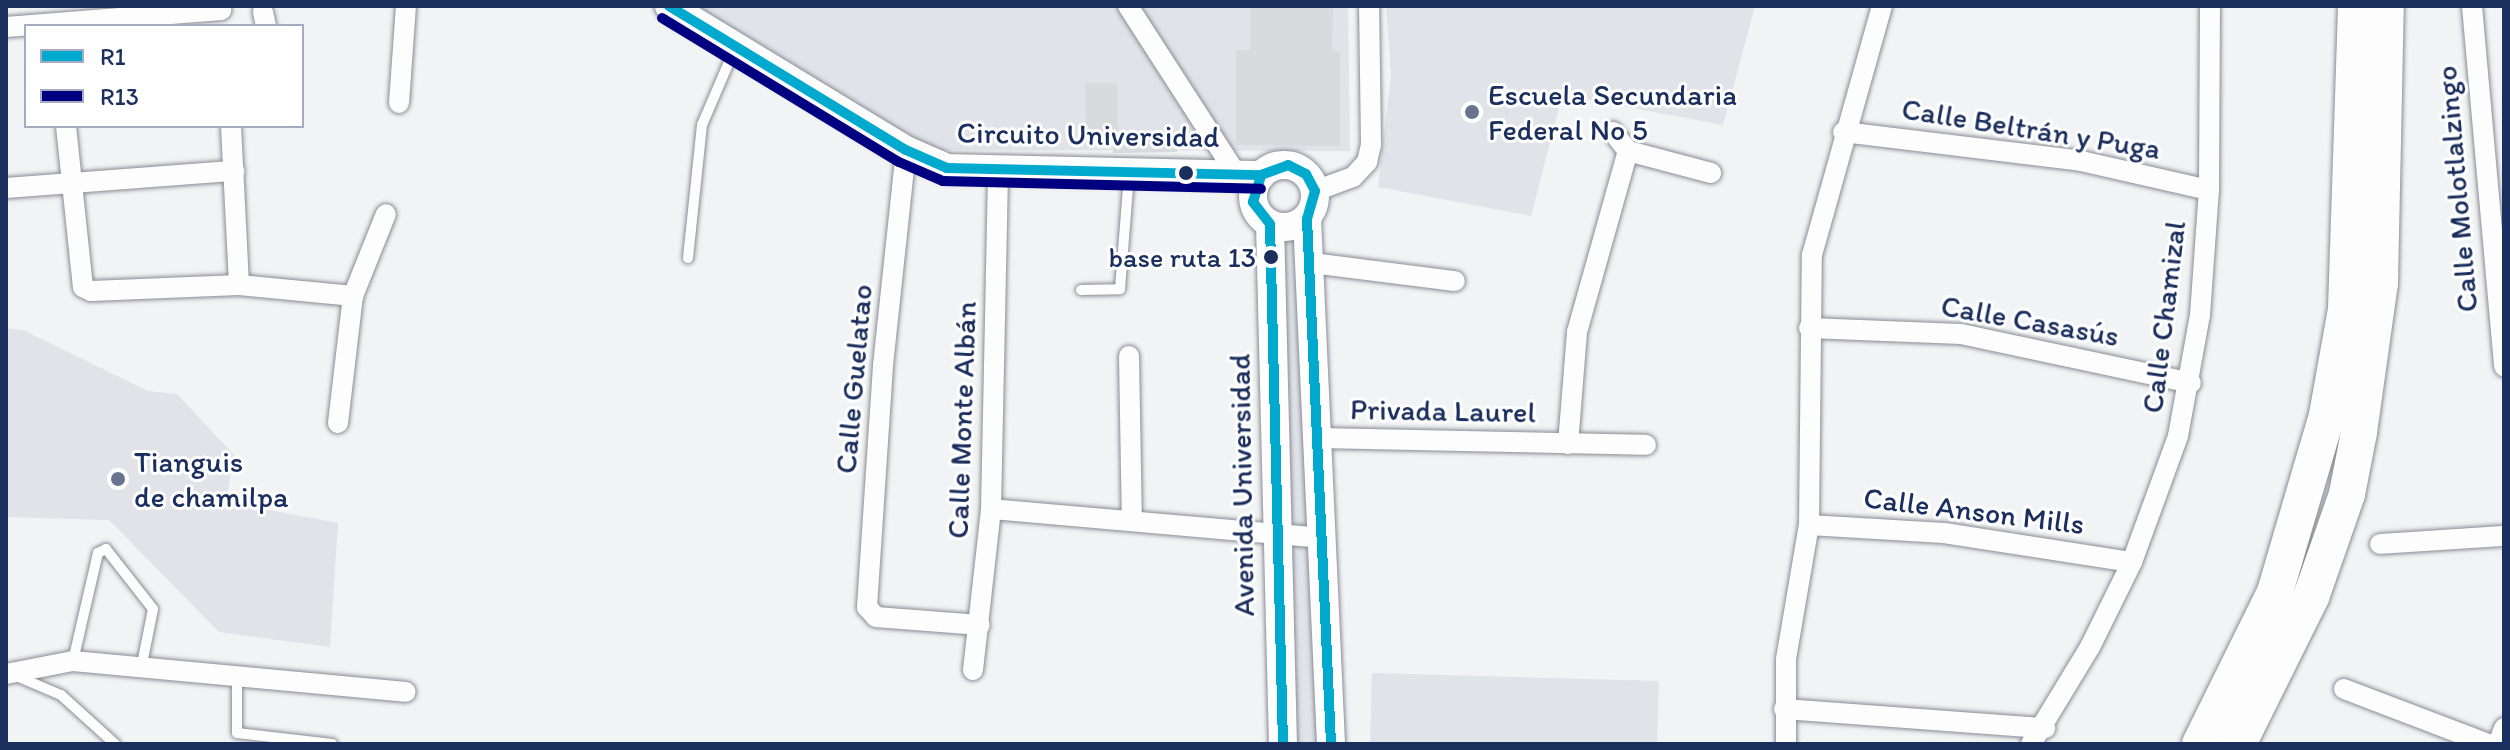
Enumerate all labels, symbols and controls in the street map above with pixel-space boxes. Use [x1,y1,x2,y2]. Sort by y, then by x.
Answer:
legend [24,24,304,128]
text: R1 [100,42,126,71]
street label: Calle Molotlalzingo [2428,64,2486,314]
place label: Escuela Secundaria Federal No 5 [1488,77,1737,148]
text: R13 [100,82,139,111]
street label: Calle Beltrán y Puga [1899,91,2163,167]
marker: Escuela Secundaria Federal No 5 [1463,103,1481,121]
street label: Circuito Universidad [956,115,1220,155]
unlabelled marker [1178,165,1194,181]
street label: Calle Chamizal [2134,219,2194,415]
place label: base ruta 13 [1109,240,1256,274]
marker: base ruta 13 [1263,249,1279,265]
street label: Calle Guelatao [828,282,880,476]
street label: Calle Casasús [1939,288,2121,354]
street label: Calle Monte Albán [940,301,984,539]
street label: Avenida Universidad [1222,353,1262,617]
street label: Privada Laurel [1350,391,1536,431]
place label: Tianguis de chamilpa [134,444,288,514]
marker: Tianguis de chamilpa [109,470,127,488]
street label: Calle Anson Mills [1861,480,2087,542]

